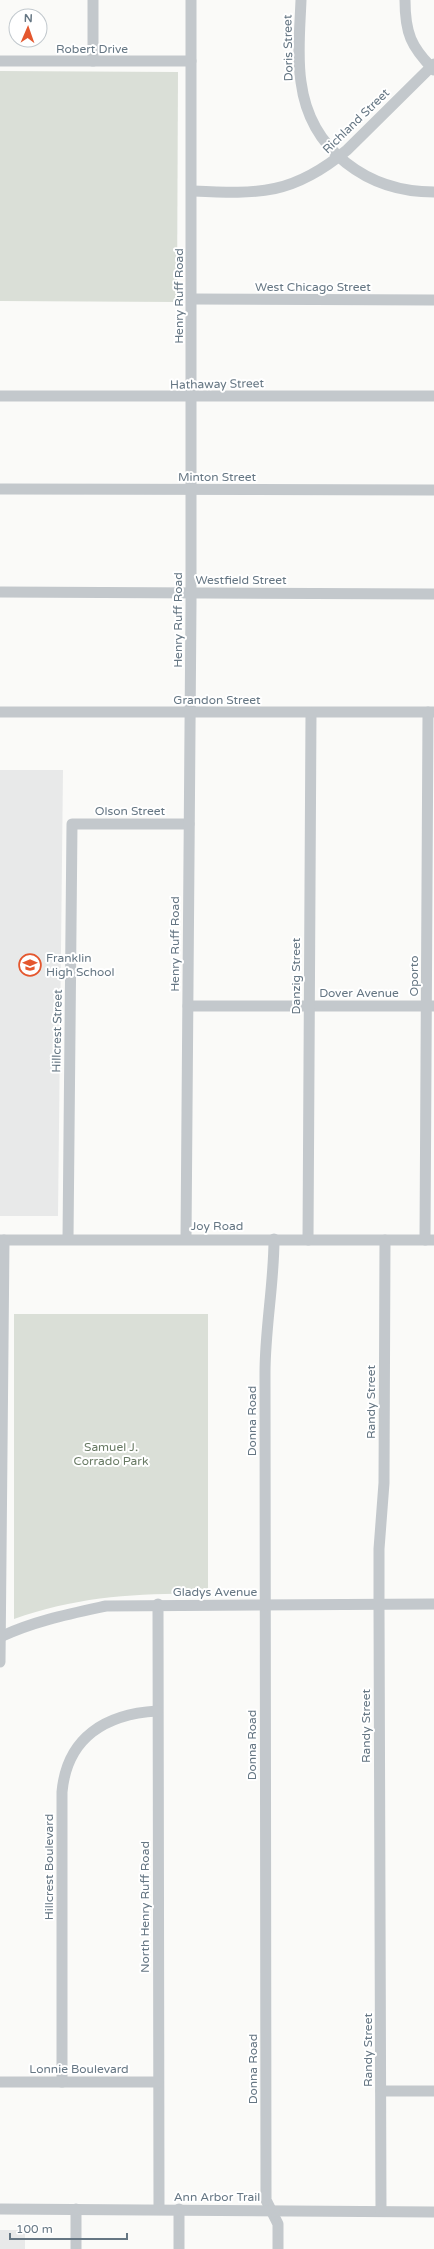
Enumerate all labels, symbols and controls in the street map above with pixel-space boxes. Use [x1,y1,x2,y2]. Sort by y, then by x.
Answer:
north arrow [8,8,48,48]
text: N [24,12,33,25]
street label: Doris Street [280,14,296,82]
street label: Robert Drive [56,42,128,56]
street label: Richland Street [320,85,393,156]
street label: Henry Ruff Road [172,248,186,344]
street label: West Chicago Street [255,280,371,294]
street label: Hathaway Street [170,376,265,392]
street label: Minton Street [178,470,256,484]
street label: Henry Ruff Road [171,572,185,668]
street label: Westfield Street [195,573,287,587]
street label: Grandon Street [173,693,261,707]
street label: Olson Street [95,804,166,818]
street label: Henry Ruff Road [168,896,182,992]
street label: Danzig Street [289,937,303,1014]
place label: Franklin High School [46,951,115,979]
school or university icon: Franklin High School [17,952,43,978]
street label: Oporto [407,956,421,996]
street label: Dover Avenue [319,986,399,1000]
street label: Hillcrest Street [49,989,65,1073]
street label: Joy Road [191,1219,243,1233]
street label: Randy Street [364,1365,378,1439]
street label: Donna Road [245,1386,259,1456]
park label: Samuel J. Corrado Park [73,1440,149,1468]
street label: Gladys Avenue [173,1585,258,1599]
street label: Randy Street [359,1689,373,1763]
street label: Donna Road [245,1710,259,1780]
street label: Hillcrest Boulevard [42,1814,56,1920]
street label: North Henry Ruff Road [138,1841,152,1973]
street label: Randy Street [361,2013,375,2087]
street label: Donna Road [246,2034,260,2104]
street label: Lonnie Boulevard [29,2062,129,2076]
street label: Ann Arbor Trail [174,2190,260,2204]
scale bar [10,2215,127,2241]
text: 100 m [16,2222,53,2236]

